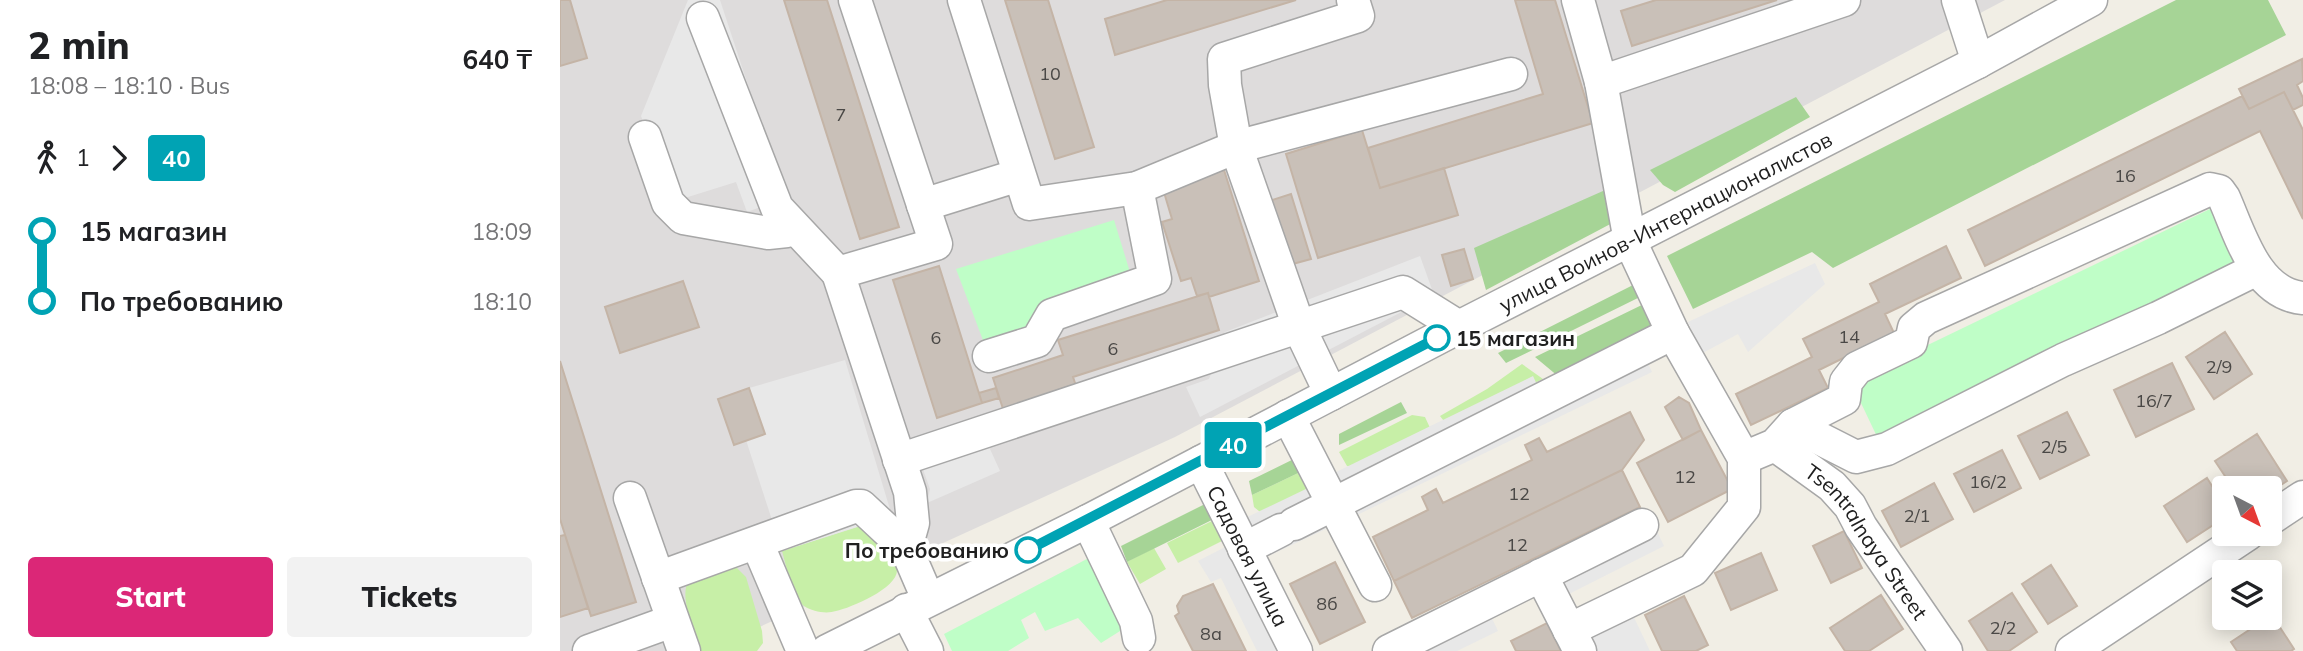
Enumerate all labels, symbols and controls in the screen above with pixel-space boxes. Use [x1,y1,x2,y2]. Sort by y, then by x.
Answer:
text: 2 min [28,21,130,69]
text: 640 ₸ [462,43,532,76]
house number: 10 [1039,62,1061,85]
text: 18:08 – 18:10 · Bus [28,71,230,100]
house number: 7 [836,103,846,126]
street label: улица Воинов-Интернационалистов [1494,126,1836,317]
icon: walk [28,139,66,177]
icon: forward [100,139,138,177]
text: 1 [76,143,90,172]
text: 40 [162,143,191,173]
house number: 16 [2114,164,2136,187]
text: 15 магазин [80,215,227,248]
text: 18:09 [472,217,532,246]
text: По требованию [80,285,283,318]
text: 18:10 [472,287,532,316]
marker: 15 магазин [1424,325,1450,351]
place label: 15 магазин [1456,325,1575,351]
house number: 14 [1838,325,1860,348]
house number: 6 [931,326,941,349]
house number: 6 [1108,337,1118,360]
house number: 2/9 [2206,355,2232,378]
house number: 16/7 [2135,389,2173,412]
line badge: 40 [1202,422,1264,468]
text: 40 [1219,430,1247,460]
house number: 2/5 [2041,435,2068,458]
street label: Tsentralnaya Street [1800,458,1933,624]
house number: 12 [1674,465,1696,488]
house number: 16/2 [1969,470,2007,493]
north arrow [2212,476,2282,546]
map controls [2212,476,2282,630]
street label: Садовая улица [1202,481,1295,631]
house number: 12 [1508,482,1530,505]
house number: 2/1 [1904,504,1930,527]
house number: 12 [1506,533,1528,556]
place label: По требованию [845,537,1009,563]
marker: По требованию [1015,537,1041,563]
button: Start [28,557,273,637]
button: Tickets [287,557,532,637]
button: layers [2212,560,2282,630]
house number: 8б [1316,592,1338,615]
house number: 2/2 [1990,616,2016,639]
house number: 8а [1200,622,1222,645]

